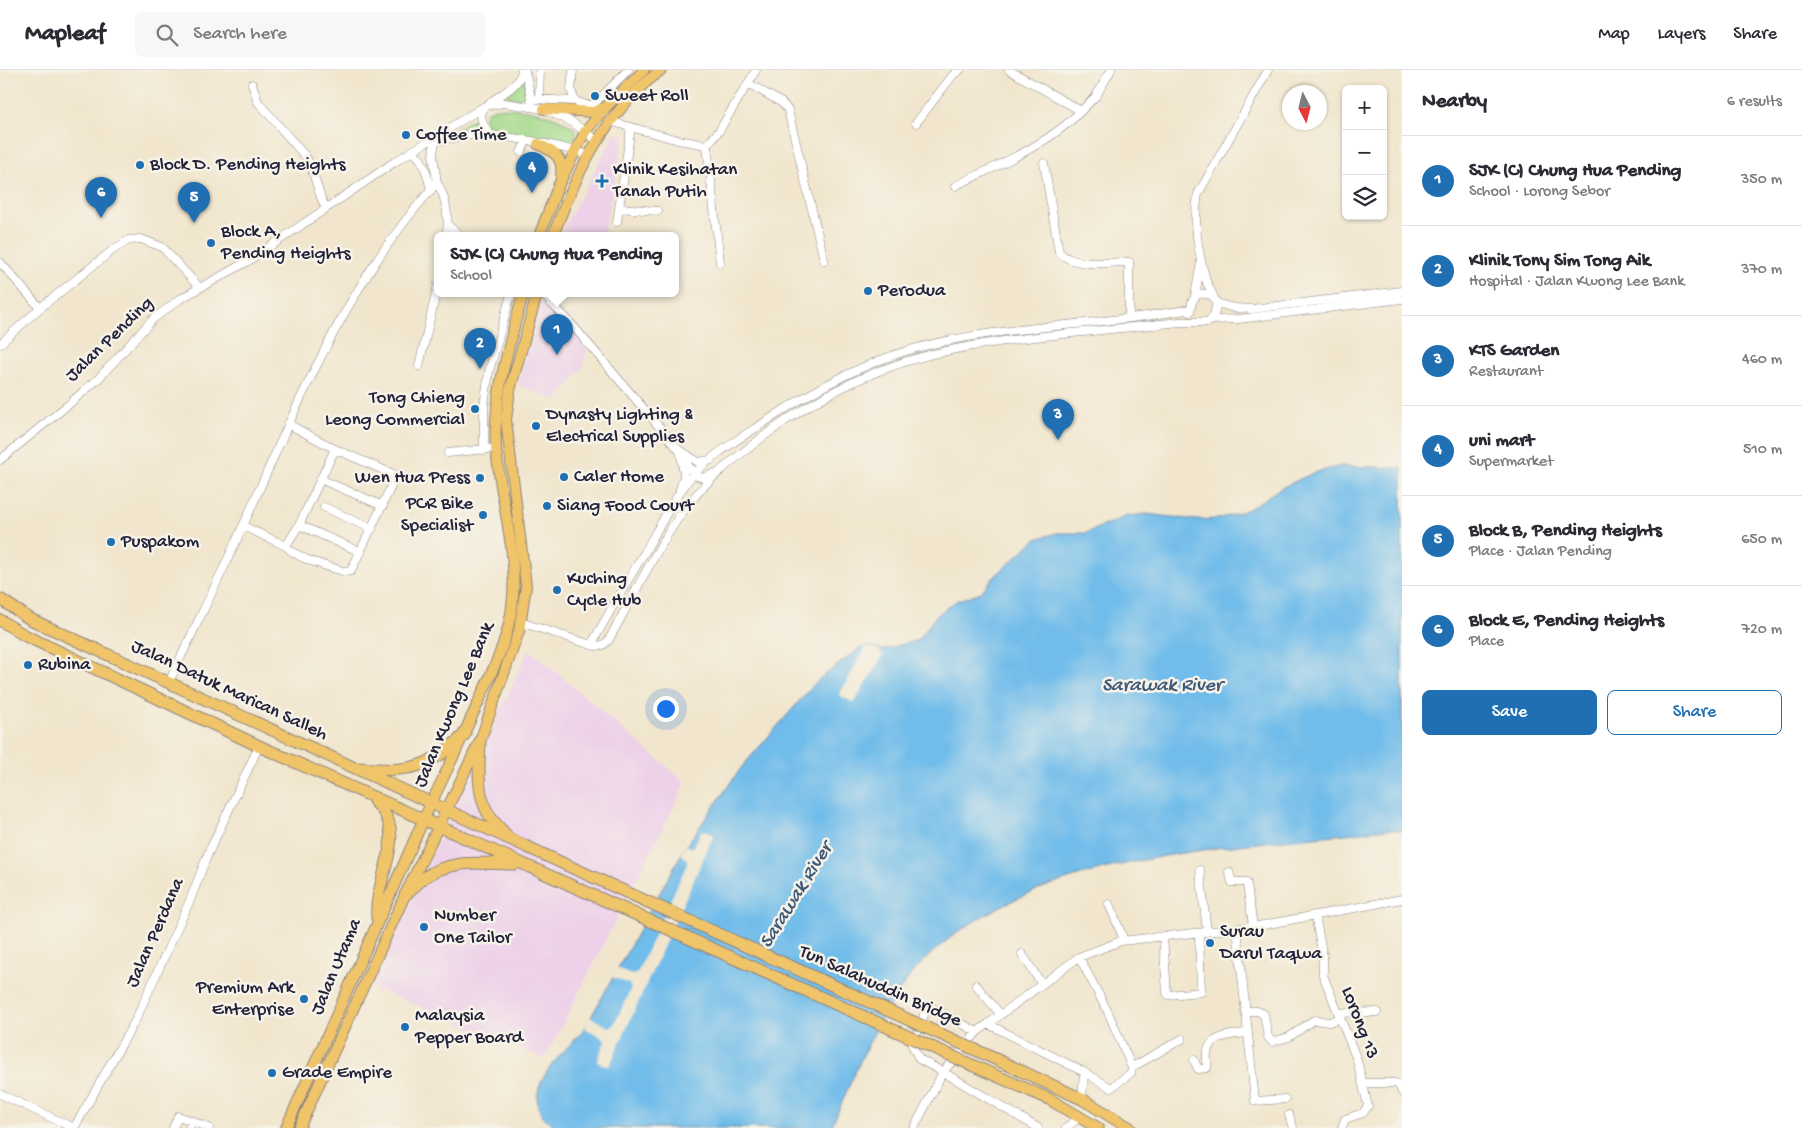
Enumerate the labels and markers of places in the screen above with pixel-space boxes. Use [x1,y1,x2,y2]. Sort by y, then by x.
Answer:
place label: Sweet Roll [605,85,689,108]
marker: Sweet Roll [589,90,601,102]
place label: Coffee Time [416,124,507,147]
marker: Coffee Time [400,129,412,141]
pin: 4 [516,152,548,193]
place label: Block D. Pending Heights [149,154,346,177]
marker: Block D. Pending Heights [134,159,146,171]
place label: Klinik Kesihatan Tanah Putih [612,159,737,204]
marker: Klinik Kesihatan Tanah Putih [595,174,609,188]
pin: 6 [85,177,117,218]
pin: 5 [178,182,210,223]
place label: Block A, Pending Heights [220,221,351,266]
marker: Block A, Pending Heights [205,237,217,249]
place label: Perodua [877,280,947,303]
marker: Perodua [862,285,874,297]
pin: 1 [541,314,573,355]
pin: 2 [464,328,496,369]
place label: Tong Chieng Leong Commercial [325,387,465,432]
pin: 3 [1042,399,1074,440]
marker: Tong Chieng Leong Commercial [469,403,481,415]
place label: Dynasty Lighting & Electrical Supplies [544,404,693,449]
marker: Dynasty Lighting & Electrical Supplies [530,420,542,432]
place label: Caler Home [574,466,664,489]
place label: Wen Hua Press [355,467,471,490]
marker: Caler Home [558,471,570,483]
marker: Wen Hua Press [474,472,486,484]
place label: PCR Bike Specialist [401,493,475,538]
place label: Siang Food Court [557,495,696,518]
marker: Siang Food Court [541,500,553,512]
marker: PCR Bike Specialist [477,509,489,521]
place label: Puspakom [120,531,200,554]
marker: Puspakom [105,536,117,548]
place label: Kuching Cycle Hub [567,568,641,613]
marker: Kuching Cycle Hub [551,584,563,596]
place label: Rubina [38,654,92,677]
marker: Rubina [22,659,34,671]
place label: Number One Tailor [434,905,514,950]
marker: Number One Tailor [418,921,430,933]
place label: Surau Darul Taqwa [1218,921,1323,966]
marker: Surau Darul Taqwa [1204,937,1216,949]
place label: Premium Ark Enterprise [195,977,296,1022]
marker: Premium Ark Enterprise [298,993,310,1005]
place label: Malaysia Pepper Board [414,1005,525,1050]
marker: Malaysia Pepper Board [399,1021,411,1033]
place label: Grade Empire [282,1062,392,1085]
marker: Grade Empire [266,1067,278,1079]

